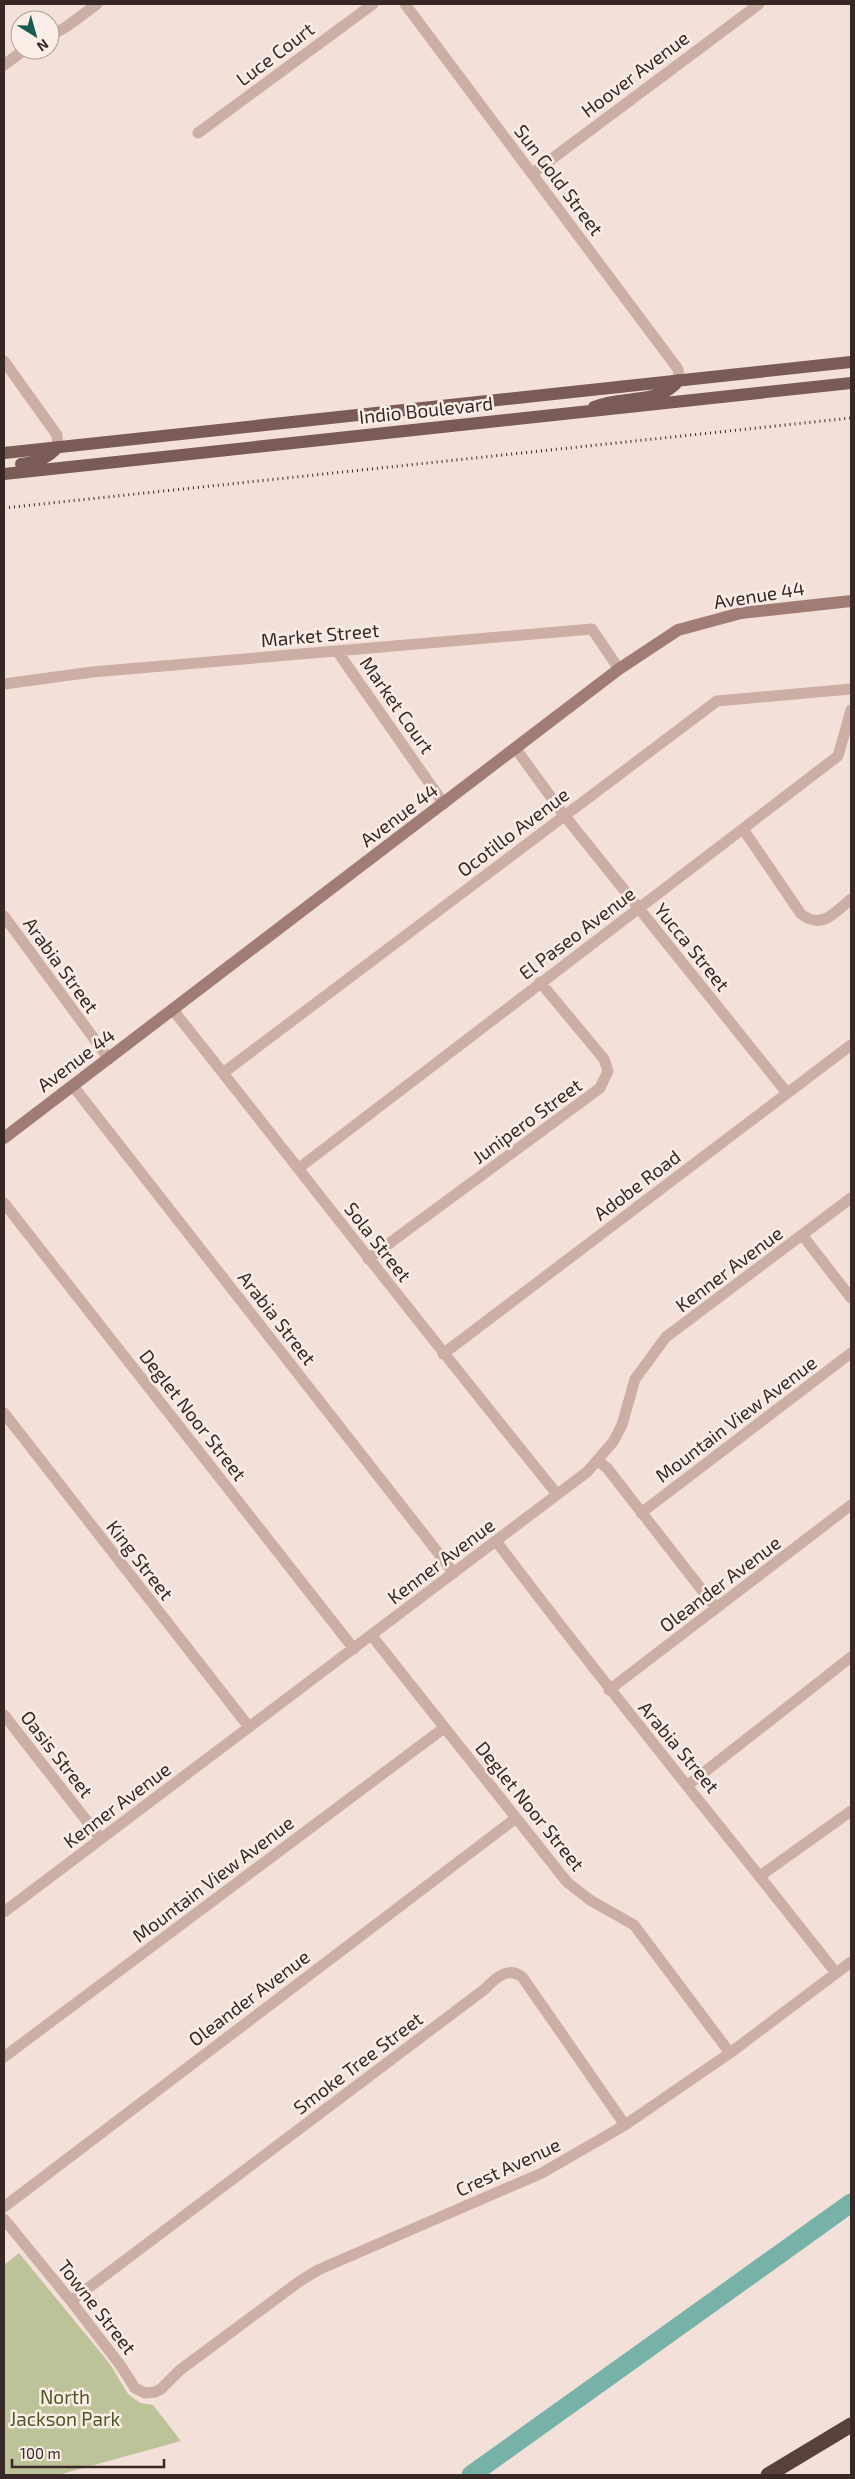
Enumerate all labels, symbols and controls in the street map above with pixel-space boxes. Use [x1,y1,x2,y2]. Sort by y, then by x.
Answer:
north arrow [10,10,60,60]
street label: Luce Court [231,17,318,90]
street label: Hoover Avenue [576,26,693,122]
text: N [34,36,52,56]
street label: Sun Gold Street [510,120,609,240]
street label: Indio Boulevard [358,391,494,428]
street label: Avenue 44 [712,576,806,613]
street label: Market Street [260,618,380,651]
street label: Market Court [356,652,439,758]
street label: Avenue 44 [355,778,442,851]
street label: Ocotillo Avenue [452,782,573,881]
street label: El Paseo Avenue [514,881,639,984]
street label: Yucca Street [650,898,735,995]
street label: Arabia Street [19,912,104,1017]
street label: Avenue 44 [32,1023,119,1096]
street label: Junipero Street [468,1073,586,1168]
street label: Adobe Road [589,1145,685,1225]
street label: Sola Street [340,1197,417,1286]
street label: Kenner Avenue [671,1221,787,1316]
street label: Arabia Street [234,1266,321,1369]
street label: Deglet Noor Street [135,1345,252,1485]
street label: Mountain View Avenue [651,1351,821,1487]
street label: Kenner Avenue [383,1513,499,1608]
street label: King Street [102,1515,179,1604]
street label: Oleander Avenue [655,1531,785,1637]
street label: Arabia Street [634,1696,724,1797]
street label: Oasis Street [16,1706,99,1802]
street label: Deglet Noor Street [471,1736,590,1875]
street label: Kenner Avenue [59,1757,175,1852]
street label: Mountain View Avenue [128,1811,298,1947]
street label: Oleander Avenue [184,1945,314,2051]
street label: Smoke Tree Street [289,2007,427,2119]
street label: Crest Avenue [452,2132,564,2201]
street label: Towne Street [53,2255,141,2359]
park label: North Jackson Park [10,2385,121,2430]
scale bar [12,2436,165,2468]
text: 100 m [20,2444,61,2462]

